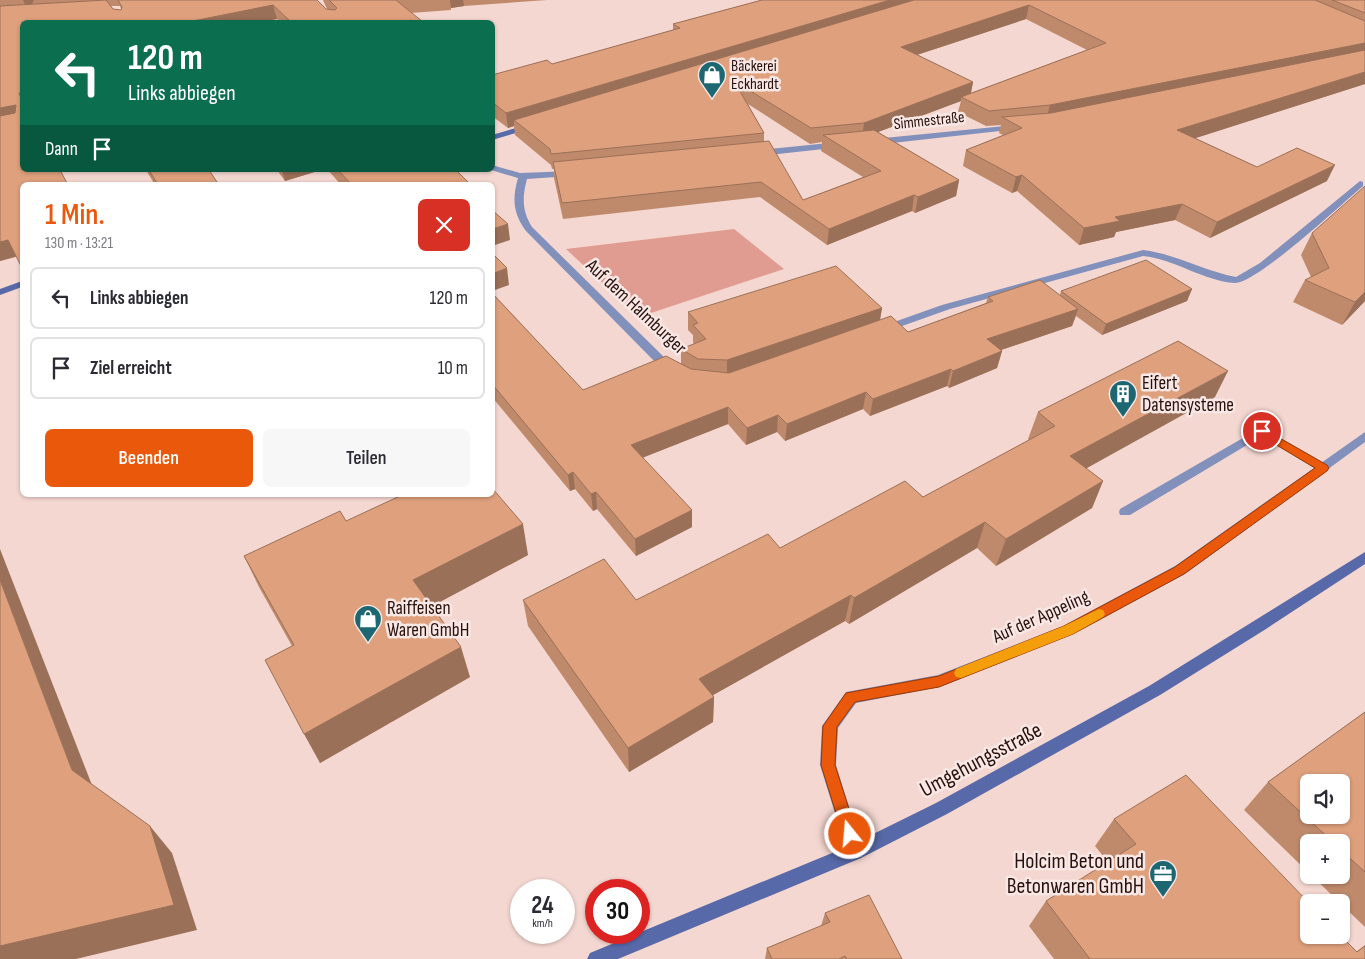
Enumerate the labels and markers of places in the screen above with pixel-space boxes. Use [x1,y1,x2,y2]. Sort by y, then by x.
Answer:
place label: Bäckerei Eckhardt [731,57,779,94]
shop icon: Bäckerei Eckhardt [697,60,727,99]
place label: Eifert Datensysteme [1142,372,1234,417]
building icon: Eifert Datensysteme [1108,379,1138,418]
pin [1241,410,1283,452]
place label: Raiffeisen Waren GmbH [387,597,469,642]
shop icon: Raiffeisen Waren GmbH [353,604,383,643]
place label: Holcim Beton und Betonwaren GmbH [1007,848,1144,900]
office icon: Holcim Beton und Betonwaren GmbH [1148,859,1178,898]

